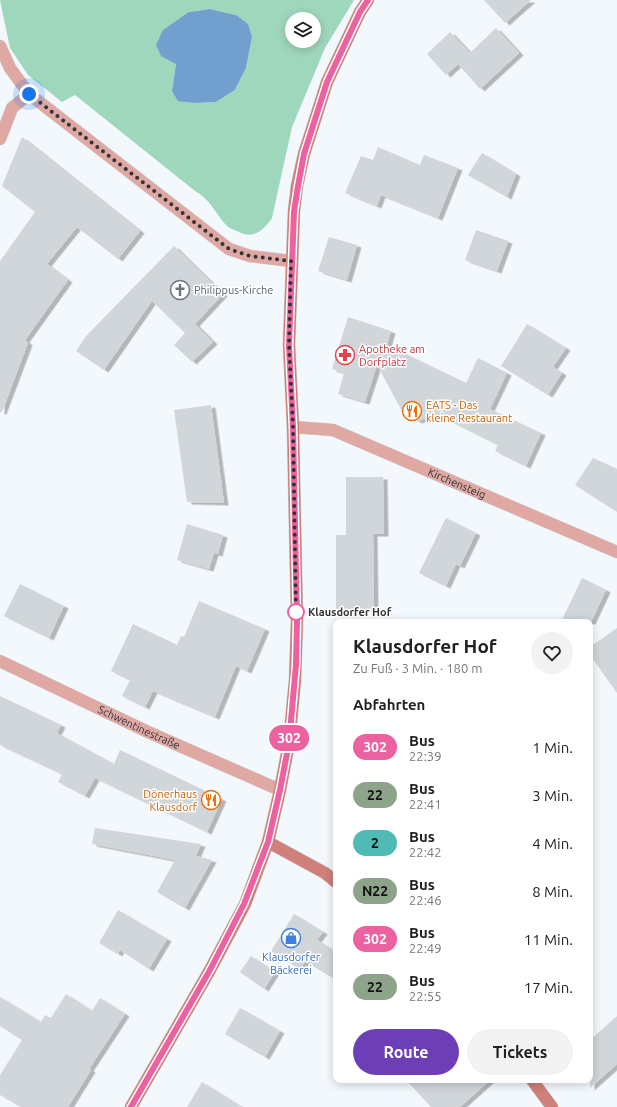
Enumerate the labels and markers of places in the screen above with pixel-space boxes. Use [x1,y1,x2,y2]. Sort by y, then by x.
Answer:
church icon: Philippus-Kirche [169,279,191,301]
place label: Philippus-Kirche [194,284,273,296]
place label: Apotheke am Dorfplatz [359,343,425,368]
pharmacy icon: Apotheke am Dorfplatz [334,344,356,366]
place label: EATS - Das kleine Restaurant [426,399,513,424]
restaurant icon: EATS - Das kleine Restaurant [401,400,423,422]
marker: Klausdorfer Hof [287,603,305,621]
place label: Klausdorfer Hof [308,606,392,618]
place label: Dönerhaus Klausdorf [143,788,198,813]
restaurant icon: Dönerhaus Klausdorf [200,789,222,811]
shop icon: Klausdorfer Bäckerei [280,927,302,949]
place label: Klausdorfer Bäckerei [262,951,321,976]

